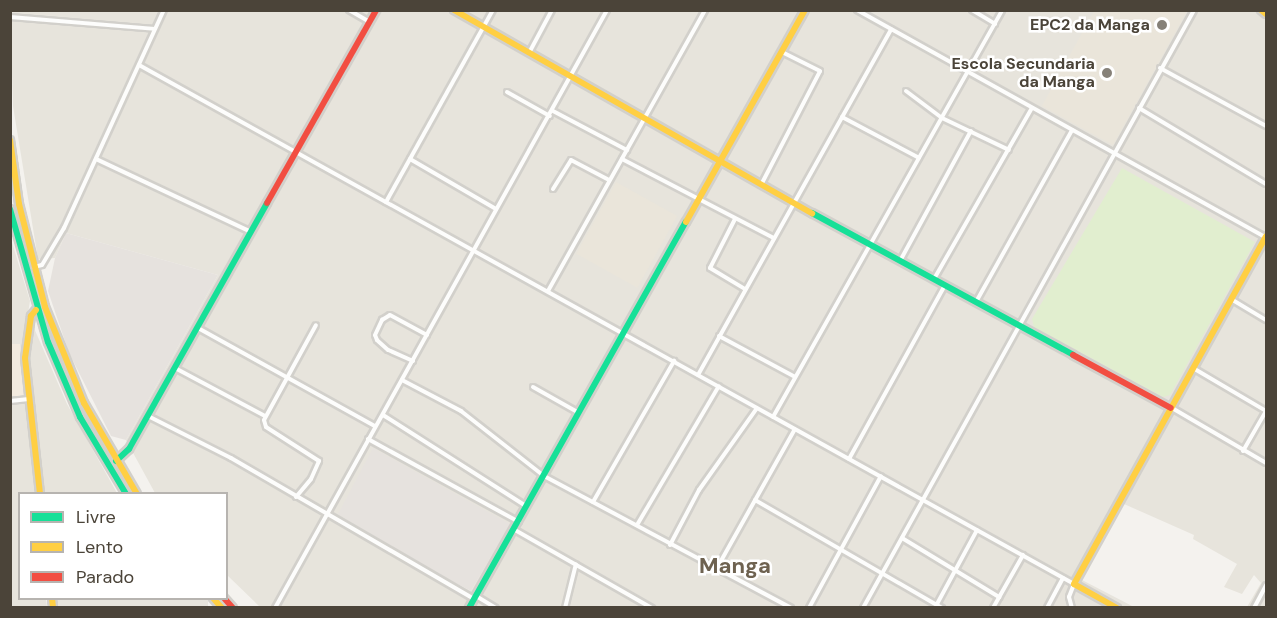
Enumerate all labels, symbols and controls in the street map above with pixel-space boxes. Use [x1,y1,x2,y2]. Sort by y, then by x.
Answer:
place label: EPC2 da Manga [1030,15,1150,35]
marker: EPC2 da Manga [1155,18,1169,32]
place label: Escola Secundaria da Manga [951,54,1095,92]
marker: Escola Secundaria da Manga [1100,66,1114,80]
legend [18,492,228,600]
text: Livre [76,505,116,529]
text: Lento [76,535,123,559]
district label: Manga [699,553,771,579]
text: Parado [76,565,134,589]

